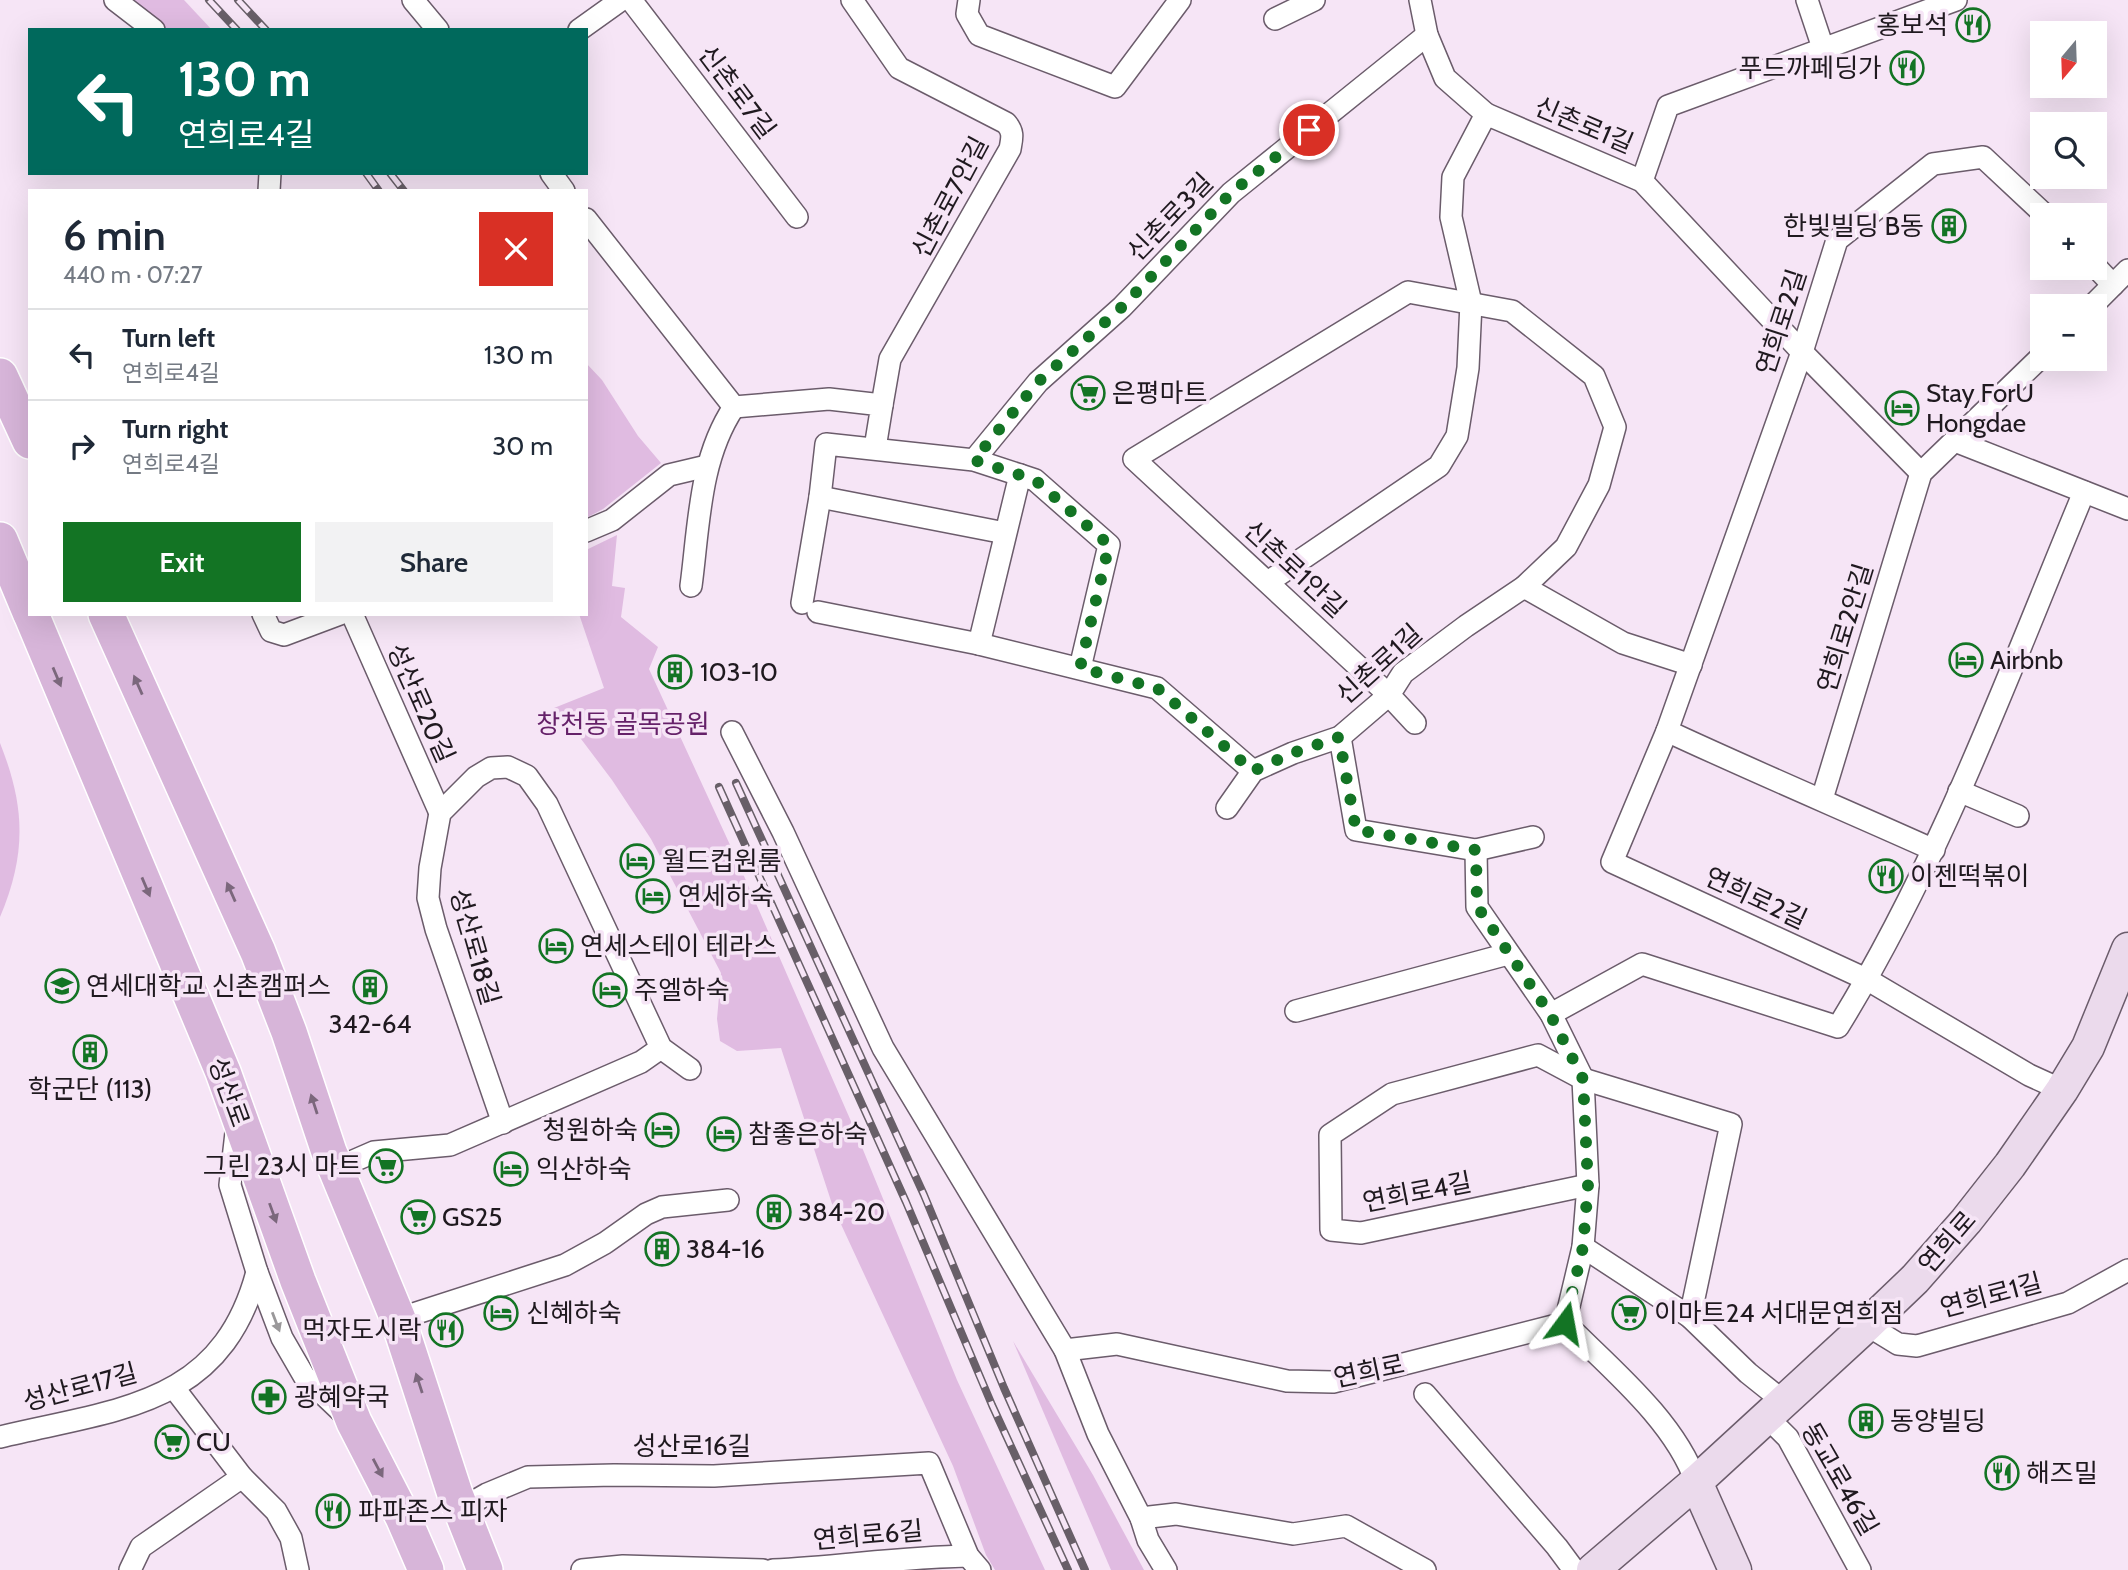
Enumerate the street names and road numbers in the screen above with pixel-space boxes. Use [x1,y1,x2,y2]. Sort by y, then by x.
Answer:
street label: 신촌로7길 [691,39,783,145]
street label: 신촌로1길 [1530,90,1638,160]
street label: 신촌로7안길 [905,131,995,263]
street label: 신촌로3길 [1120,166,1220,268]
street label: 연희로2길 [1749,265,1813,379]
street label: 신촌로1안길 [1237,514,1353,624]
street label: 연희로2안길 [1810,560,1880,696]
street label: 신촌로1길 [1330,617,1428,711]
street label: 성산로20길 [380,638,462,768]
street label: 연희로2길 [1700,860,1812,936]
street label: 성산로18길 [443,885,507,1009]
street label: 성산로 [202,1053,256,1131]
street label: 연희로4길 [1360,1166,1474,1218]
street label: 연희로 [1911,1204,1983,1280]
street label: 연희로1길 [1937,1266,2045,1324]
street label: 연희로 [1331,1348,1407,1394]
street label: 성산로17길 [19,1356,141,1418]
street label: 동교로46길 [1795,1417,1885,1541]
street label: 성산로16길 [633,1430,751,1462]
street label: 연희로6길 [812,1514,924,1556]

